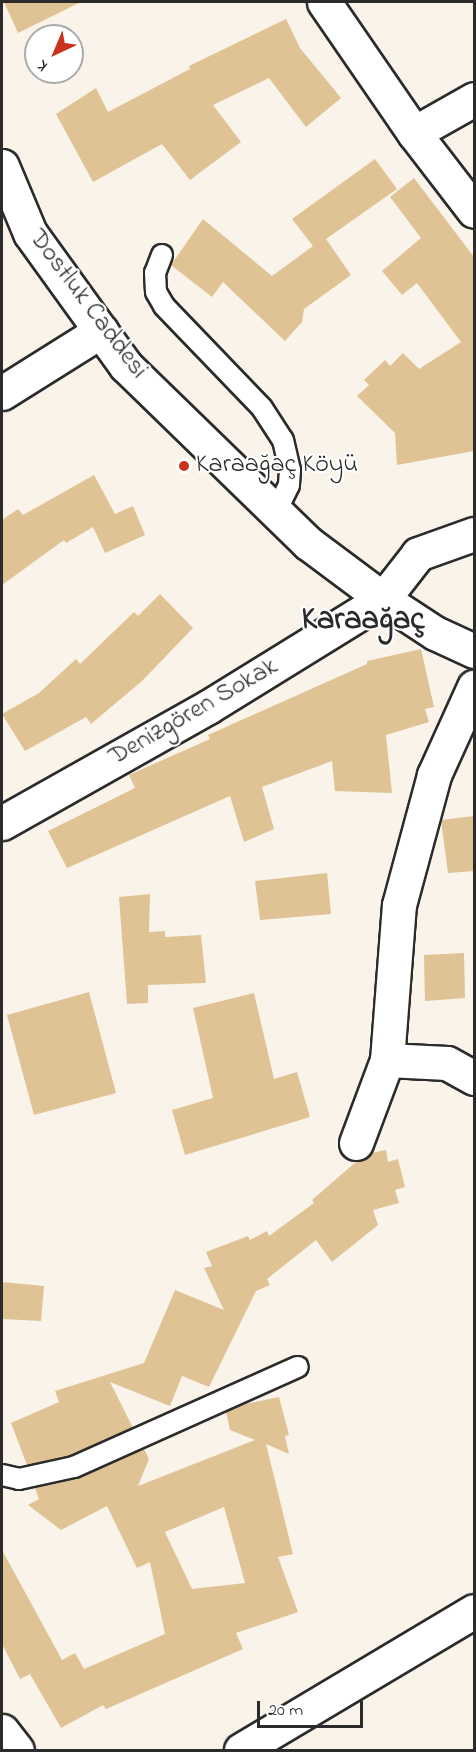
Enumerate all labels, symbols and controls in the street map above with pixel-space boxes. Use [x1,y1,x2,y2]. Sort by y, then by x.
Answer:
north arrow [24,24,84,84]
text: K [32,54,54,77]
street label: Dostluk Caddesi [21,224,153,386]
place label: Karaağaç Köyü [196,450,358,482]
marker: Karaağaç Köyü [177,459,191,473]
district label: Karaağaç [301,602,425,640]
street label: Denizgören Sokak [104,652,284,774]
scale bar [260,1689,366,1727]
text: 20 m [268,1698,303,1724]

